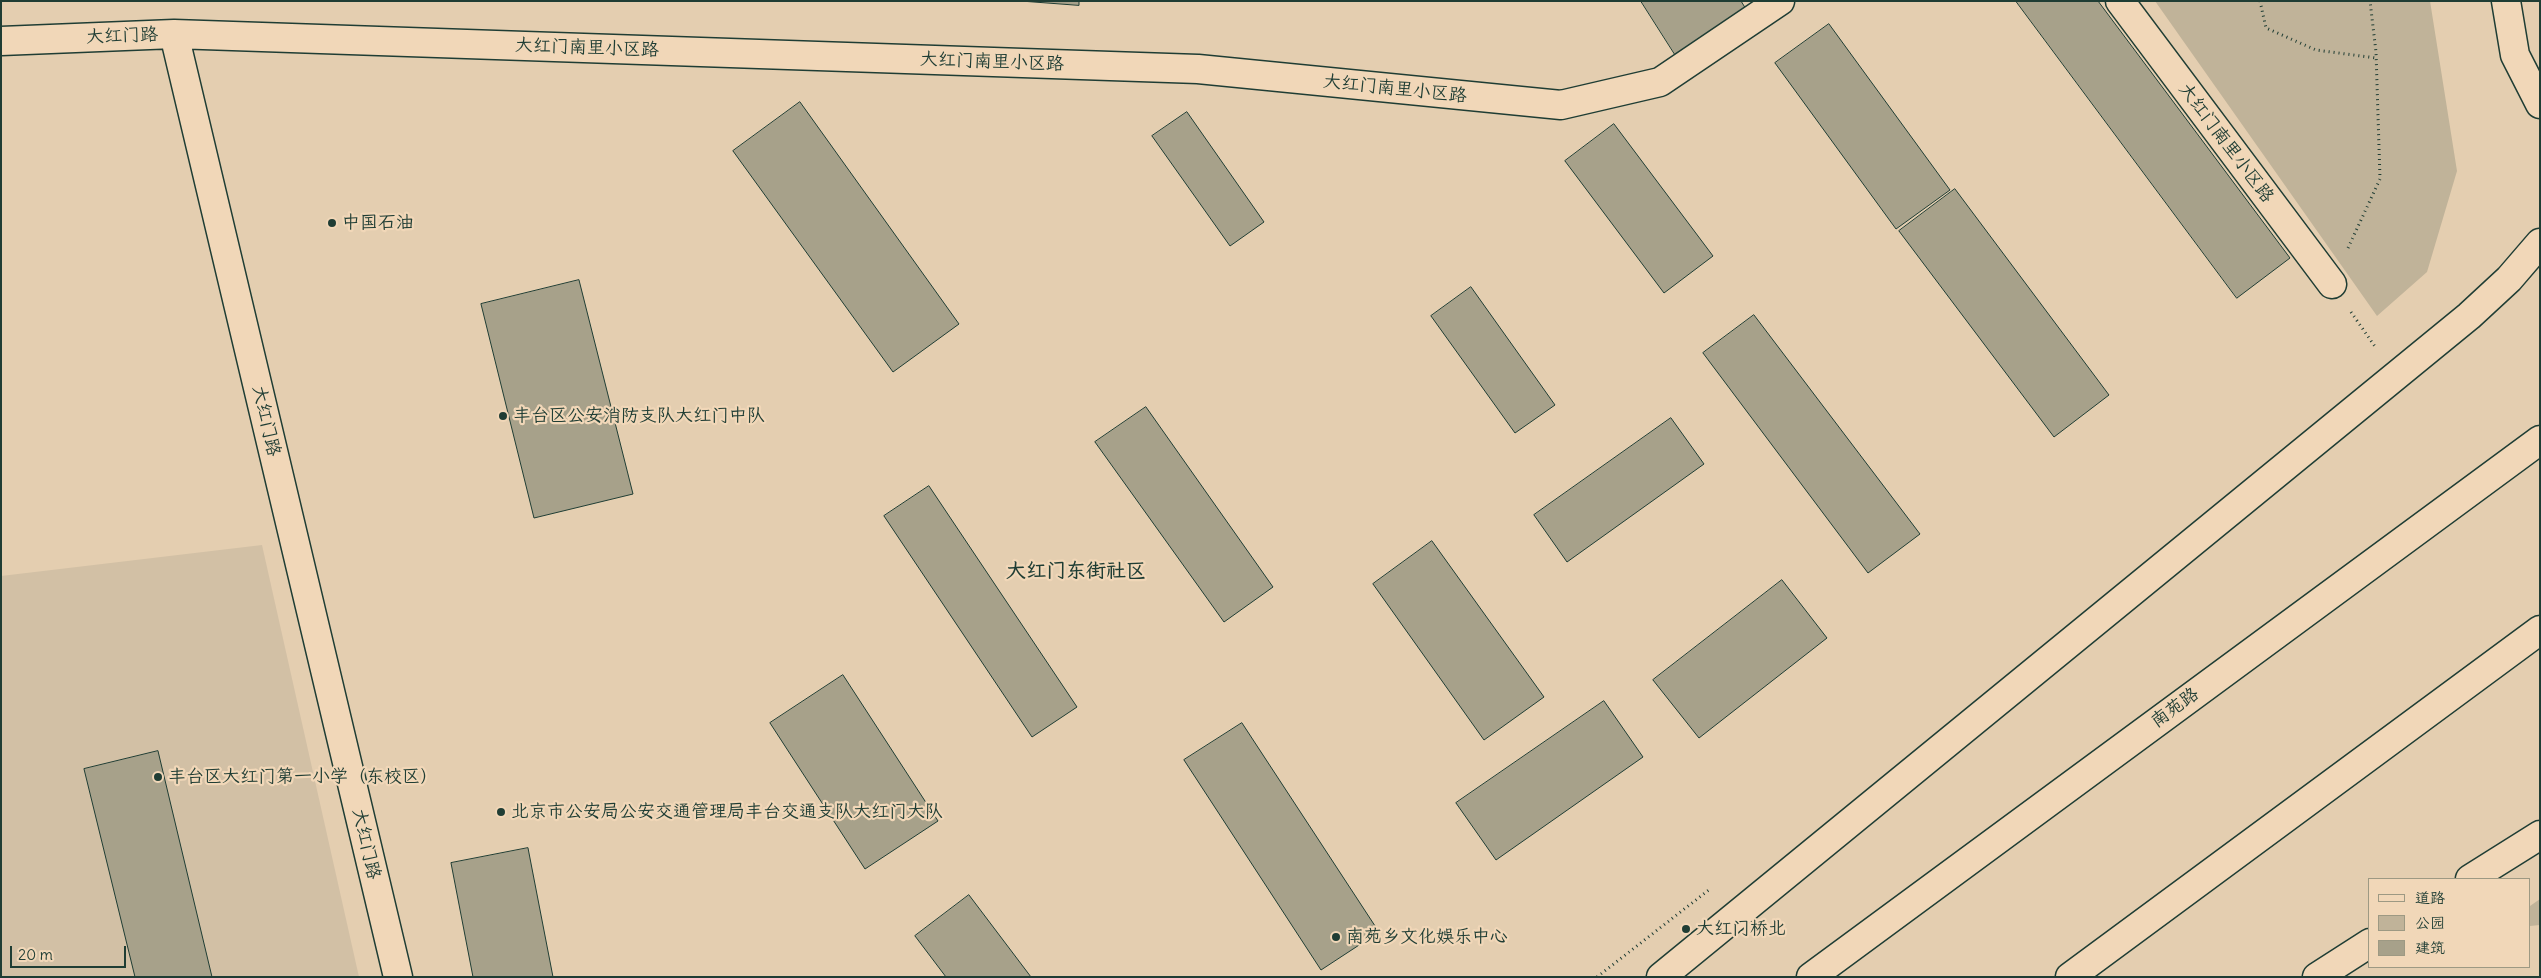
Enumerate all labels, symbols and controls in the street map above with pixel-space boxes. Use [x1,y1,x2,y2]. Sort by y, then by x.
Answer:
street label: 大红门路 [86,24,158,48]
street label: 大红门南里小区路 [515,35,659,61]
street label: 大红门南里小区路 [920,49,1064,75]
street label: 大红门南里小区路 [1322,71,1468,107]
street label: 大红门南里小区路 [2174,79,2278,207]
place label: 中国石油 [342,212,414,234]
marker: 中国石油 [326,217,338,229]
street label: 大红门路 [247,383,285,459]
place label: 丰台区公安消防支队大红门中队 [513,405,765,427]
marker: 丰台区公安消防支队大红门中队 [497,410,509,422]
district label: 大红门东街社区 [1006,559,1146,583]
street label: 南苑路 [2147,683,2203,733]
place label: 丰台区大红门第一小学（东校区） [168,766,438,788]
marker: 丰台区大红门第一小学（东校区） [152,771,164,783]
place label: 北京市公安局公安交通管理局丰台交通支队大红门大队 [511,801,943,823]
street label: 大红门路 [347,806,385,882]
marker: 北京市公安局公安交通管理局丰台交通支队大红门大队 [495,806,507,818]
legend [2368,878,2531,968]
text: 道路 [2415,888,2445,907]
text: 公园 [2415,913,2445,932]
place label: 大红门桥北 [1696,918,1786,940]
marker: 大红门桥北 [1680,923,1692,935]
place label: 南苑乡文化娱乐中心 [1346,926,1508,948]
marker: 南苑乡文化娱乐中心 [1330,931,1342,943]
scale bar [12,936,129,968]
text: 建筑 [2415,938,2445,957]
text: 20 m [18,945,53,964]

